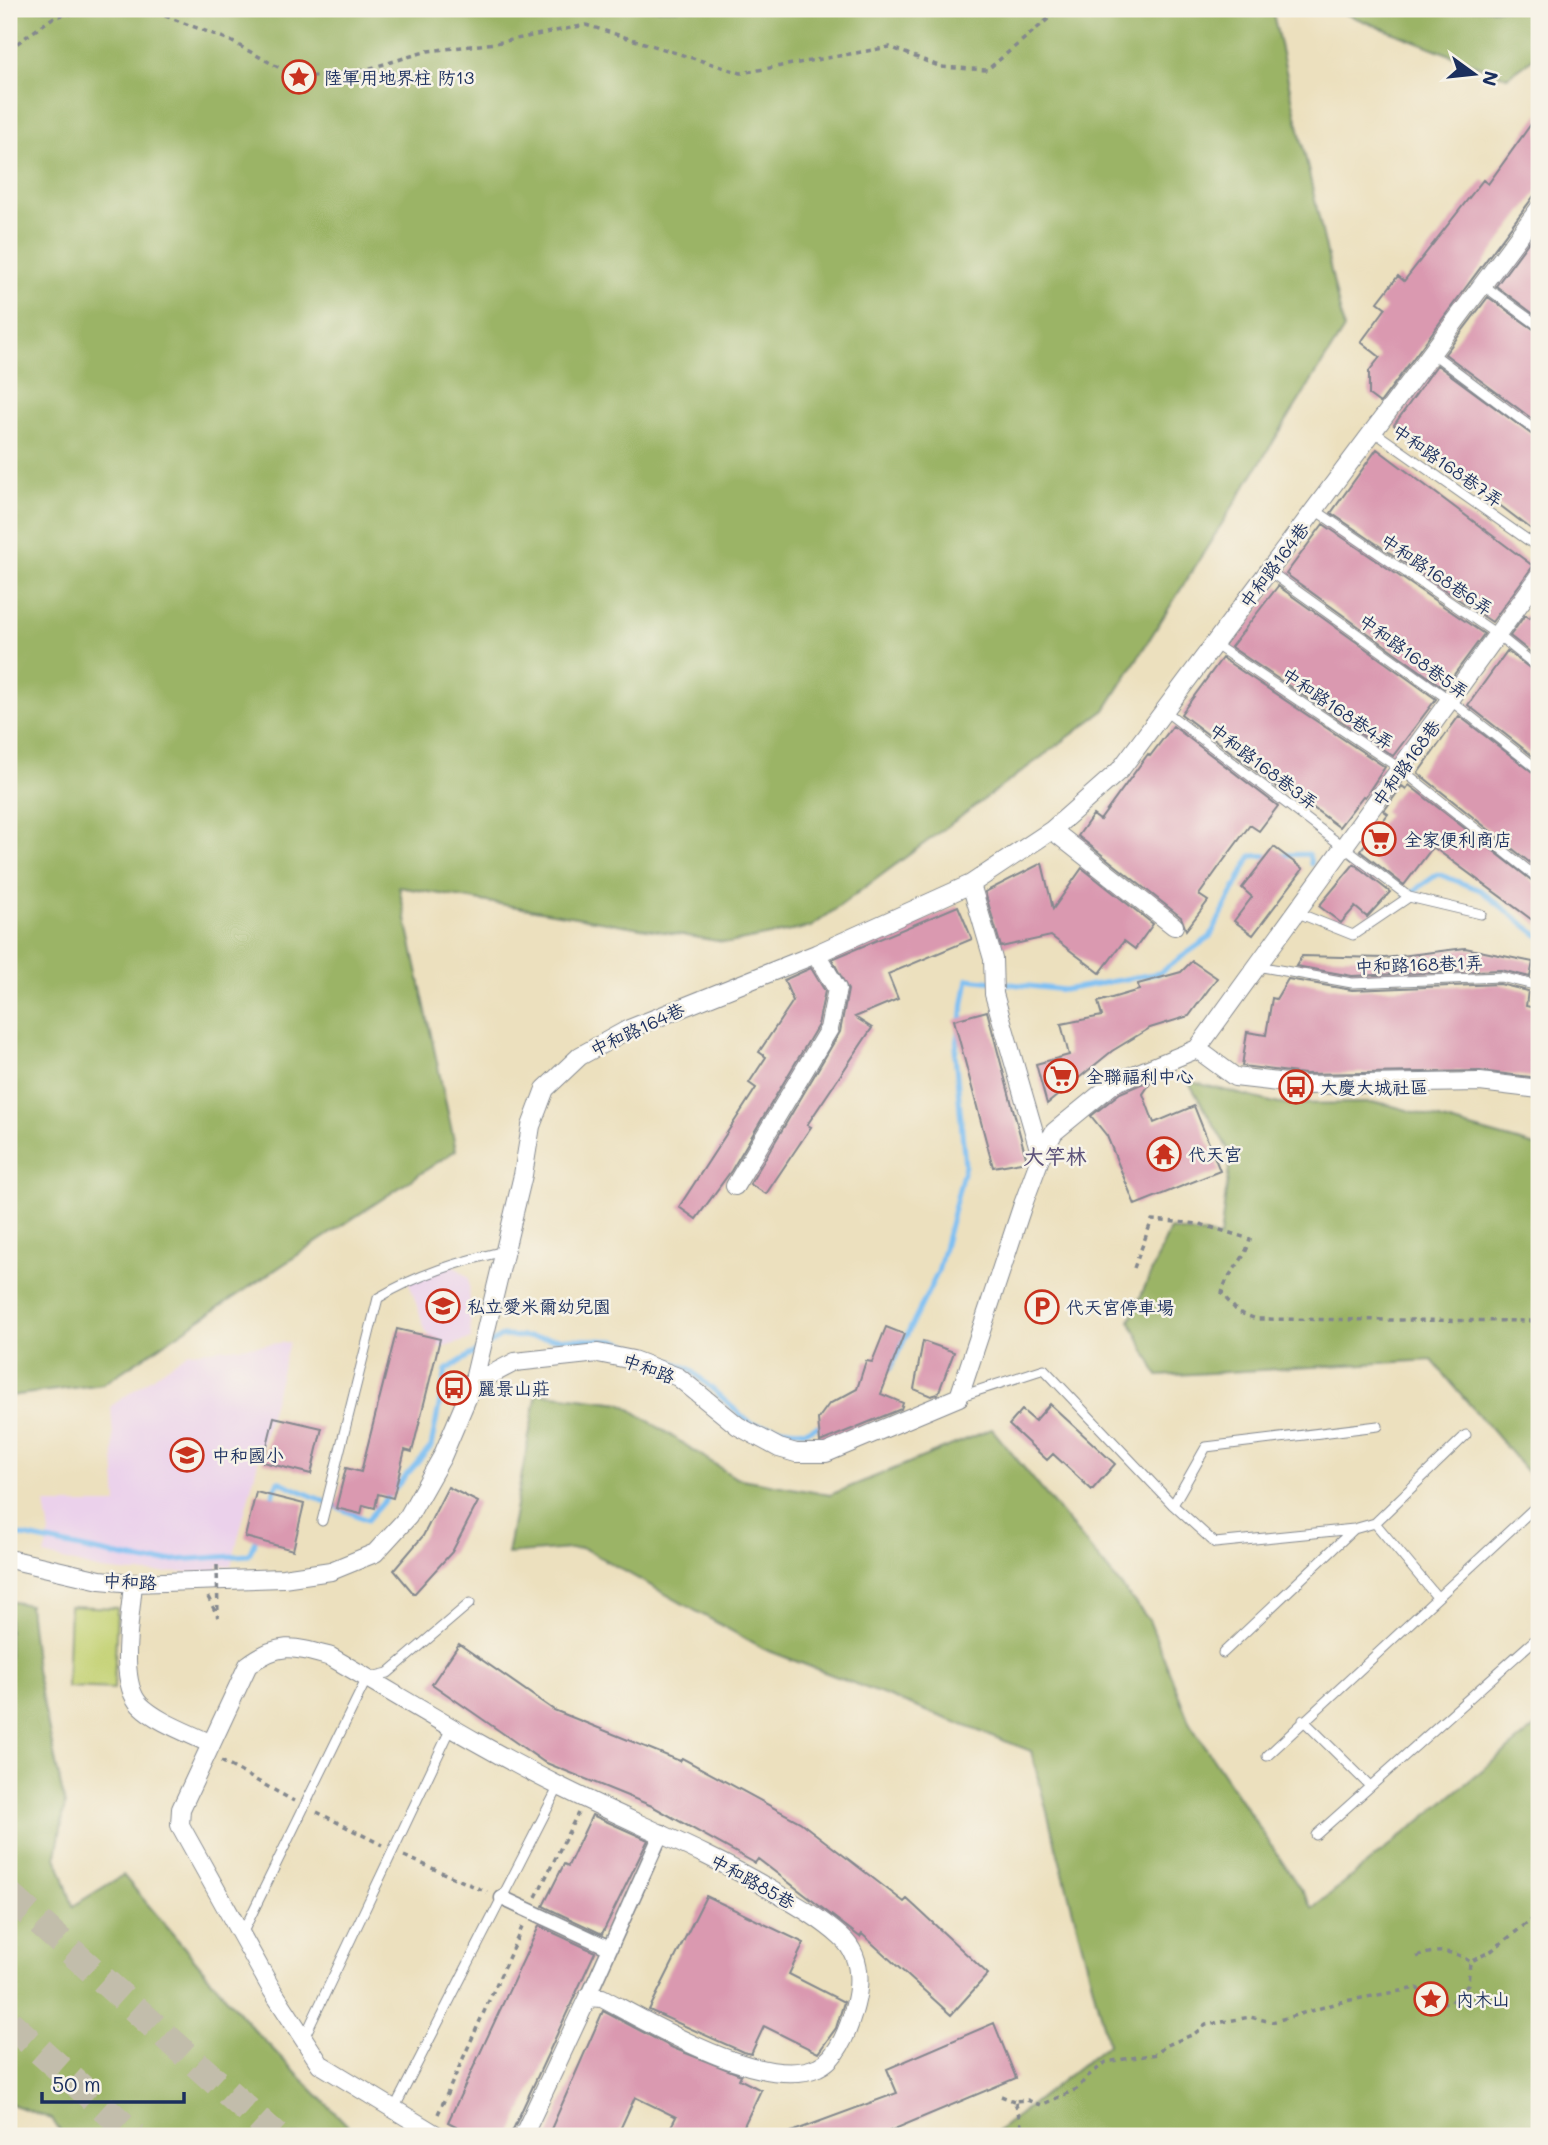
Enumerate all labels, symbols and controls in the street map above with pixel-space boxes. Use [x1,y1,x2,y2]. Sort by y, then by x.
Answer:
north arrow [1440,38,1510,108]
place icon: 陸軍用地界柱 防13 [280,58,318,96]
place label: 陸軍用地界柱 防13 [324,65,474,89]
text: N [1477,68,1505,89]
street label: 中和路168巷7弄 [1388,418,1508,512]
street label: 中和路164巷 [1234,517,1314,613]
street label: 中和路168巷6弄 [1376,528,1498,620]
street label: 中和路168巷5弄 [1354,608,1474,704]
street label: 中和路168巷4弄 [1277,662,1399,754]
street label: 中和路168巷 [1366,715,1446,811]
street label: 中和路168巷3弄 [1205,717,1323,815]
supermarket icon: 全家便利商店 [1360,820,1398,858]
place label: 全家便利商店 [1404,827,1512,851]
street label: 中和路168巷1弄 [1355,950,1483,978]
street label: 中和路164巷 [586,997,688,1061]
supermarket icon: 全聯福利中心 [1042,1057,1080,1095]
place label: 全聯福利中心 [1086,1064,1194,1088]
bus stop icon: 大慶大城社區 [1277,1068,1315,1106]
place label: 大慶大城社區 [1320,1075,1428,1099]
temple icon: 代天宮 [1145,1135,1183,1173]
district label: 大竿林 [1024,1142,1087,1169]
place label: 代天宮 [1188,1142,1242,1166]
school or university icon: 私立愛米爾幼兒園 [424,1287,462,1325]
parking icon: 代天宮停車場 [1023,1288,1061,1326]
place label: 私立愛米爾幼兒園 [467,1294,611,1318]
place label: 代天宮停車場 [1066,1295,1174,1319]
street label: 中和路 [620,1347,678,1389]
bus stop icon: 麗景山莊 [435,1369,473,1407]
place label: 麗景山莊 [478,1376,550,1400]
school or university icon: 中和國小 [168,1436,206,1474]
place label: 中和國小 [212,1443,284,1467]
street label: 中和路 [102,1568,158,1594]
street label: 中和路85巷 [706,1848,800,1914]
place icon: 內木山 [1412,1980,1450,2018]
place label: 內木山 [1456,1987,1510,2011]
scale bar [42,2061,184,2105]
text: 50 m [52,2070,101,2097]

